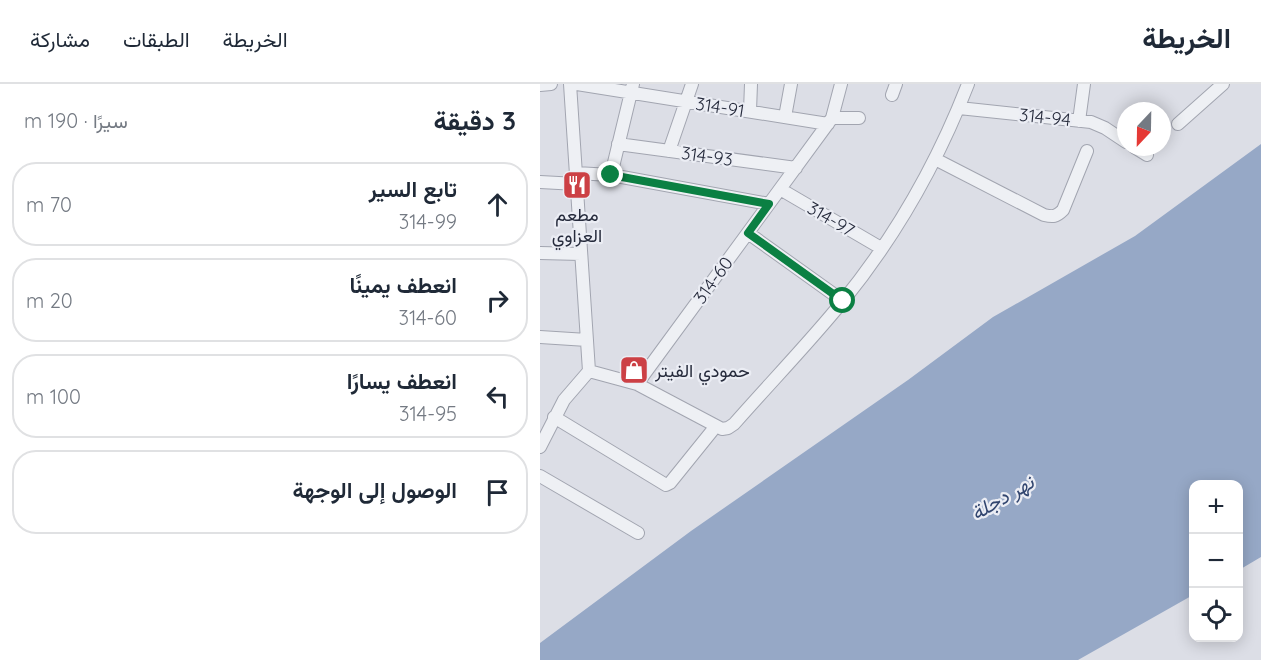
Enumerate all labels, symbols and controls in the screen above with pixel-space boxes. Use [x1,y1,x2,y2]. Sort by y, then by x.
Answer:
text: الخريطة [1142,20,1231,55]
text: مشاركة [30,26,90,52]
text: الطبقات [123,26,190,52]
text: الخريطة [223,26,288,52]
street label: 314-91 [694,92,746,122]
north arrow [1117,102,1171,156]
street label: 314-94 [1018,103,1072,131]
text: 3 دقيقة [433,104,516,137]
text: سيرًا · 190 m [24,108,128,133]
street label: 314-93 [680,141,734,171]
route end [597,161,623,187]
restaurant icon: مطعم العزاوي [561,169,593,201]
text: تابع السير [369,175,457,203]
icon: ahead [481,188,514,221]
text: 70 m [26,192,72,217]
street label: 314-97 [803,196,859,242]
place label: مطعم العزاوي [552,203,602,251]
text: 314-99 [399,209,457,234]
street label: 314-60 [688,252,738,308]
text: انعطف يمينًا [349,271,457,299]
icon: right [481,284,514,317]
route start [829,287,855,313]
text: 20 m [26,288,73,313]
text: 314-60 [398,305,457,330]
shop icon: حمودي الفيتر [618,354,650,386]
place label: حمودي الفيتر [654,359,750,386]
text: انعطف يسارًا [347,367,457,395]
icon: left [481,380,514,413]
text: 100 m [26,384,81,409]
text: 314-95 [399,401,457,426]
water label: نهر دجلة [966,468,1040,526]
text: الوصول إلى الوجهة [293,476,457,504]
icon: arrive [481,476,514,509]
map controls [1189,480,1243,642]
button: + [1189,480,1243,534]
button: − [1189,534,1243,588]
button: locate [1189,588,1243,642]

